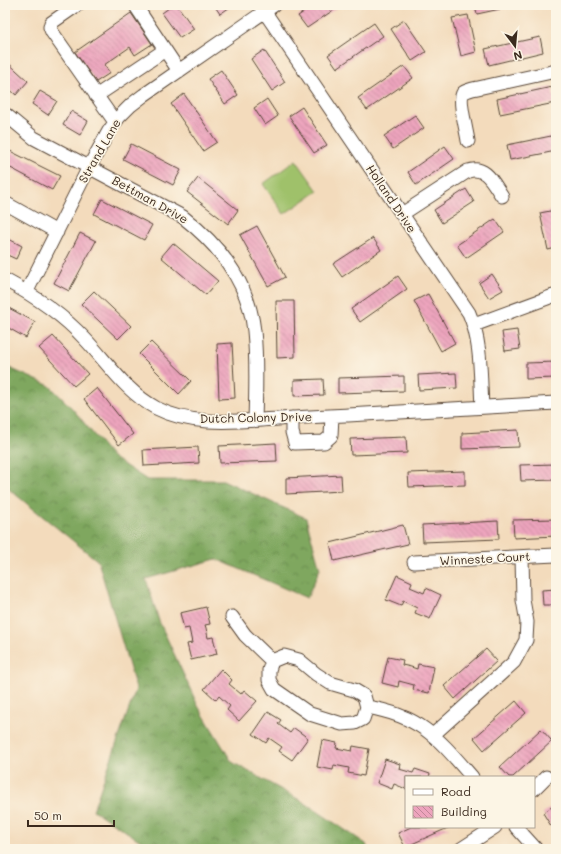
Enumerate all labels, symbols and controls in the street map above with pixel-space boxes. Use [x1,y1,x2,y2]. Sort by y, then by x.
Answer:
north arrow [495,26,535,66]
text: N [512,48,524,64]
street label: Strand Lane [74,116,124,185]
street label: Holland Drive [363,161,421,236]
street label: Bettman Drive [110,172,191,227]
street label: Dutch Colony Drive [200,408,312,426]
street label: Winneste Court [439,548,531,568]
legend [405,776,535,828]
text: Road [441,783,471,799]
scale bar [28,802,114,828]
text: Building [441,803,487,819]
text: 50 m [34,807,62,823]

